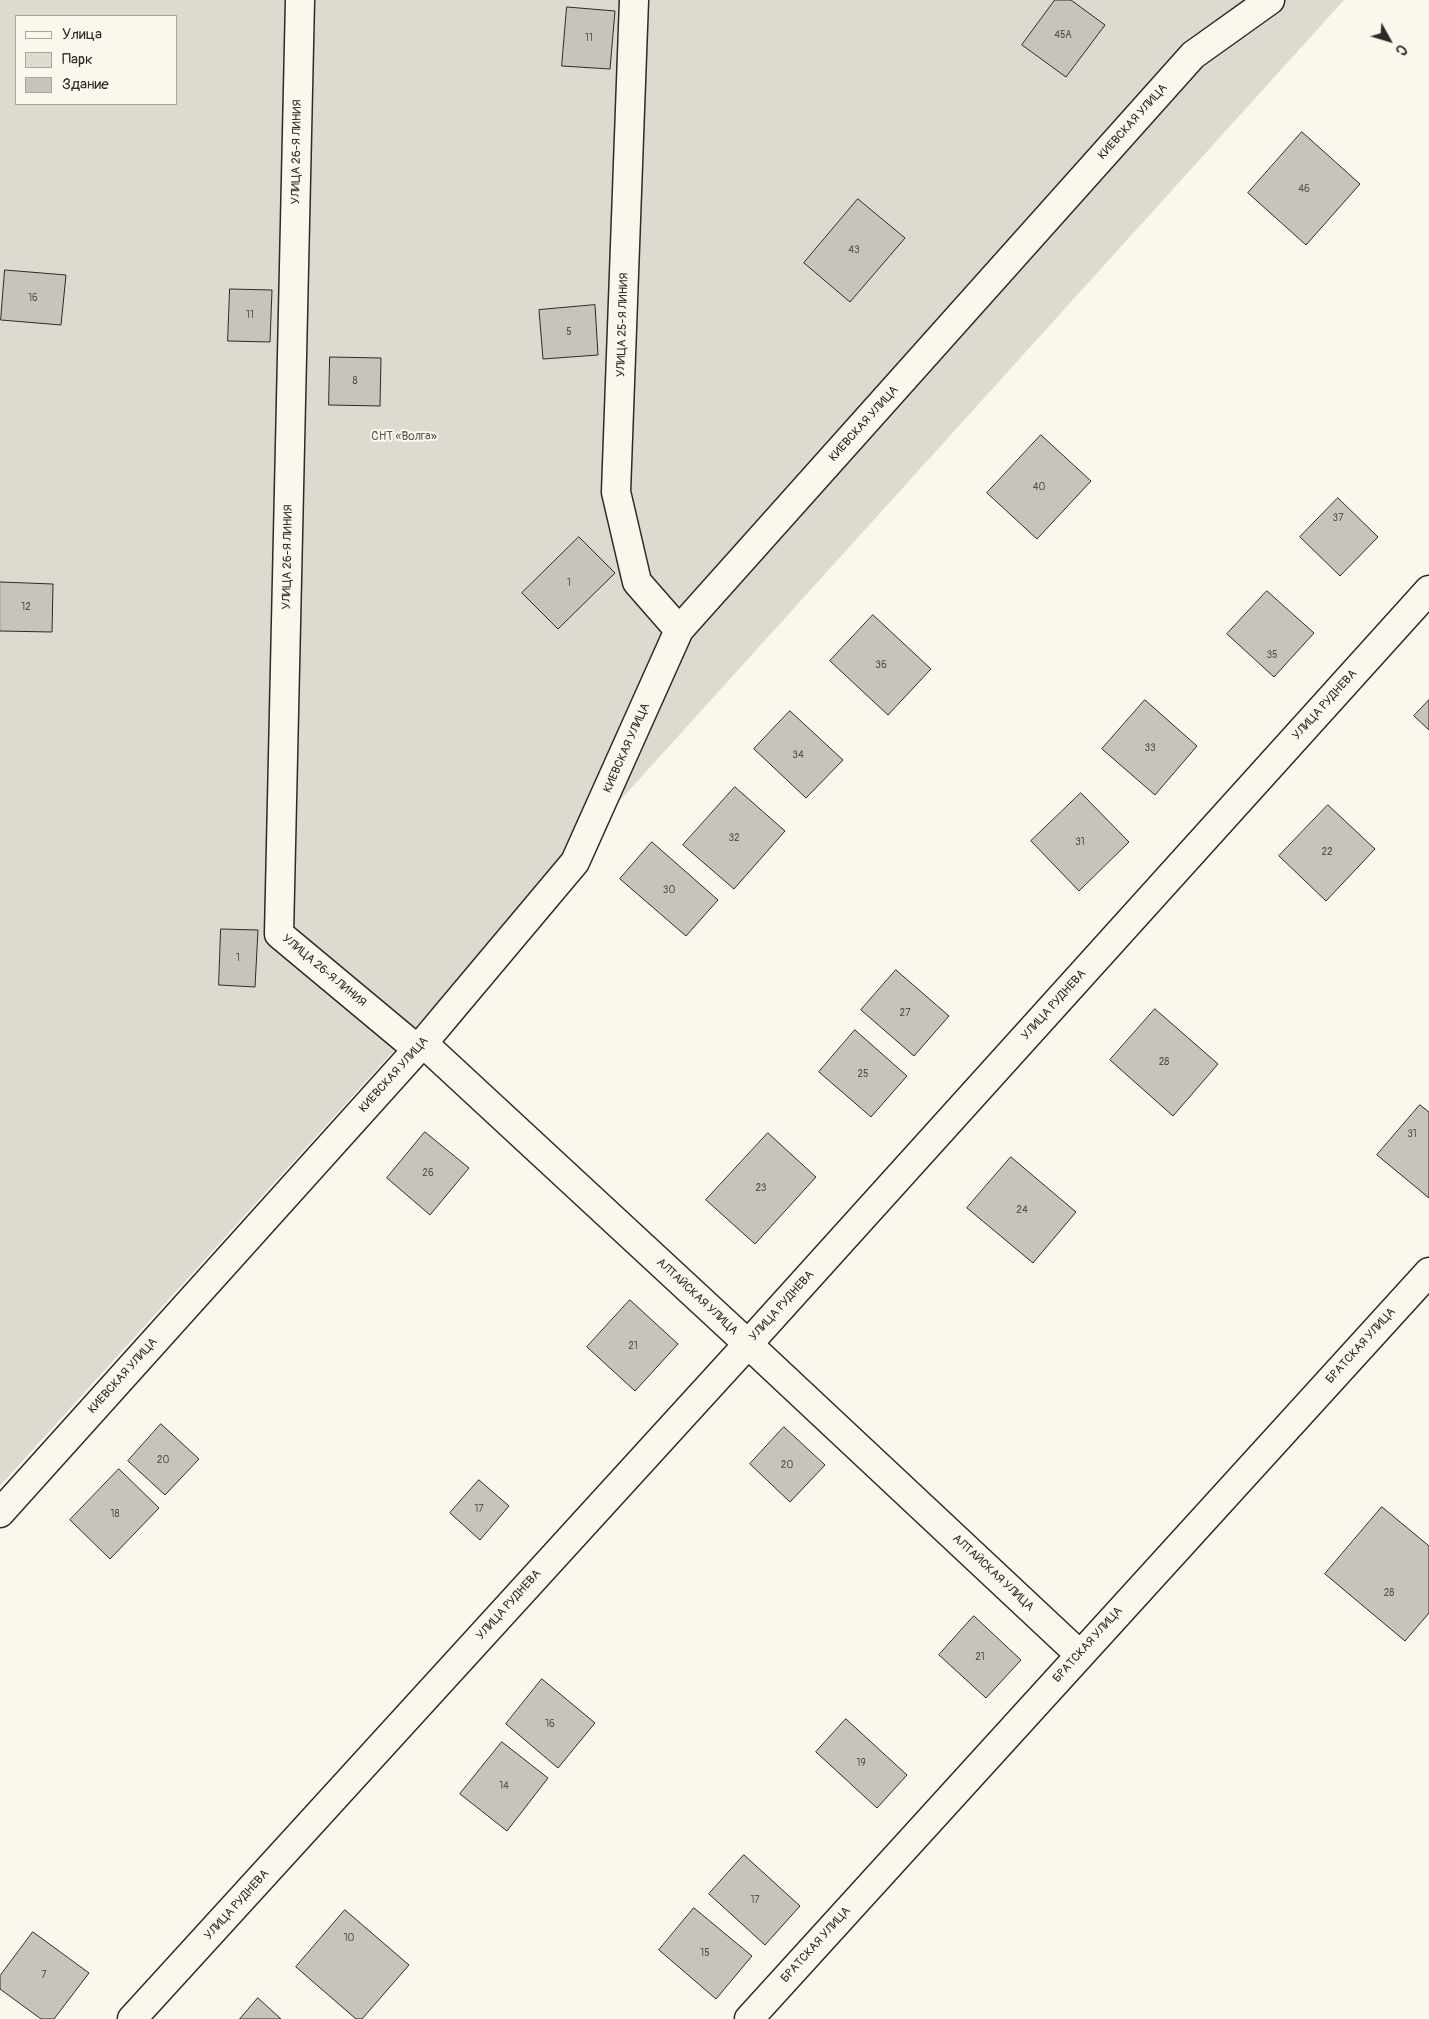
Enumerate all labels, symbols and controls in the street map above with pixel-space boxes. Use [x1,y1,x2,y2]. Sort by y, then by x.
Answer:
legend [15,15,178,105]
north arrow [1364,15,1414,65]
text: Улица [62,25,102,44]
house number: 45А [1054,29,1072,41]
house number: 11 [585,32,593,44]
text: С [1392,41,1410,58]
text: Парк [62,50,93,69]
text: Здание [62,75,109,94]
street label: КИЕВСКАЯ УЛИЦА [1095,81,1171,163]
street label: УЛИЦА 26-Я ЛИНИЯ [289,99,305,205]
house number: 46 [1298,183,1310,195]
house number: 43 [848,244,860,256]
street label: УЛИЦА 25-Я ЛИНИЯ [614,273,632,377]
house number: 16 [28,292,38,304]
house number: 11 [246,309,254,321]
house number: 5 [566,326,572,338]
house number: 8 [352,375,358,387]
street label: КИЕВСКАЯ УЛИЦА [826,383,902,465]
park label: СНТ «Волга» [371,430,437,444]
house number: 40 [1033,481,1045,493]
street label: УЛИЦА 26-Я ЛИНИЯ [280,504,296,610]
house number: 37 [1333,512,1343,524]
house number: 1 [567,577,571,589]
house number: 12 [21,601,31,613]
house number: 35 [1267,649,1277,661]
house number: 36 [875,659,887,671]
street label: УЛИЦА РУДНЕВА [1290,667,1360,743]
street label: КИЕВСКАЯ УЛИЦА [601,701,653,795]
house number: 33 [1144,742,1156,754]
house number: 34 [792,749,804,761]
house number: 32 [728,832,740,844]
house number: 31 [1075,836,1085,848]
house number: 22 [1321,846,1333,858]
house number: 30 [663,884,675,896]
street label: УЛИЦА 26-Я ЛИНИЯ [279,932,369,1010]
house number: 1 [236,952,240,964]
street label: УЛИЦА РУДНЕВА [1019,967,1089,1043]
house number: 27 [900,1007,910,1019]
street label: КИЕВСКАЯ УЛИЦА [356,1034,432,1116]
house number: 28 [1159,1056,1169,1068]
house number: 25 [857,1068,869,1080]
house number: 31 [1407,1128,1417,1140]
house number: 26 [422,1167,434,1179]
house number: 23 [756,1182,766,1194]
house number: 24 [1016,1204,1028,1216]
street label: АЛТАЙСКАЯ УЛИЦА [653,1256,741,1338]
street label: УЛИЦА РУДНЕВА [747,1268,817,1344]
street label: БРАТСКАЯ УЛИЦА [1323,1305,1399,1387]
street label: КИЕВСКАЯ УЛИЦА [85,1335,161,1417]
house number: 21 [628,1340,638,1352]
house number: 20 [157,1454,169,1466]
house number: 20 [781,1459,793,1471]
house number: 17 [474,1503,484,1515]
house number: 18 [111,1508,119,1520]
street label: АЛТАЙСКАЯ УЛИЦА [949,1532,1037,1614]
street label: УЛИЦА РУДНЕВА [474,1567,544,1643]
house number: 28 [1384,1587,1394,1599]
street label: БРАТСКАЯ УЛИЦА [1050,1604,1126,1686]
house number: 21 [975,1651,985,1663]
house number: 16 [545,1718,555,1730]
house number: 19 [856,1757,866,1769]
house number: 14 [499,1780,509,1792]
street label: УЛИЦА РУДНЕВА [202,1867,272,1943]
house number: 17 [750,1894,760,1906]
street label: БРАТСКАЯ УЛИЦА [778,1904,854,1986]
house number: 10 [344,1932,354,1944]
house number: 15 [700,1947,710,1959]
house number: 7 [41,1969,47,1981]

